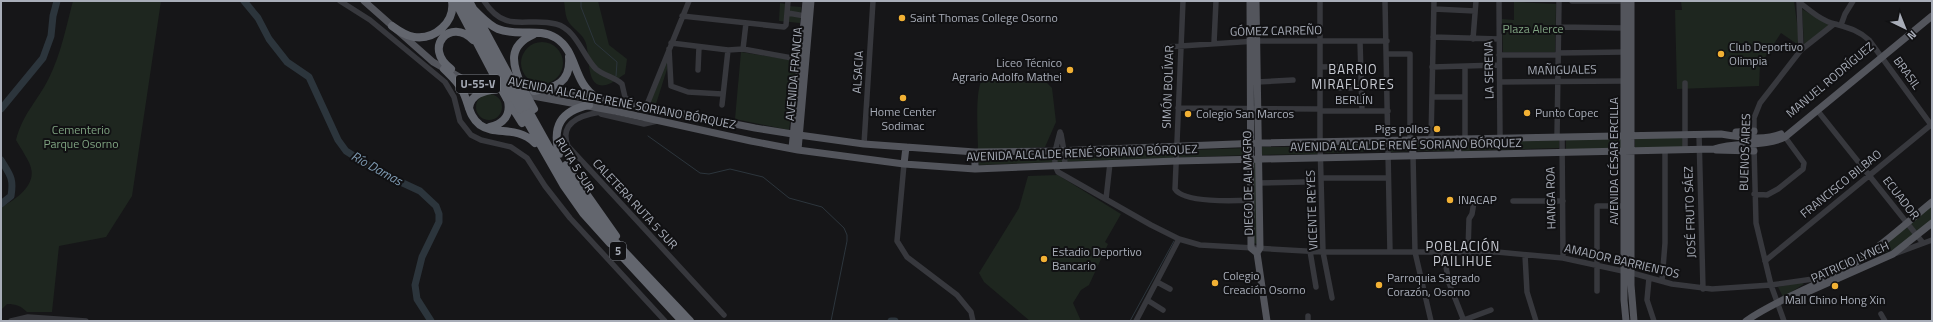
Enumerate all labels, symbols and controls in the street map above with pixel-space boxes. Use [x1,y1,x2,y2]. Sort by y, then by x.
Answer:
place label: Saint Thomas College Osorno [910,8,1058,27]
north arrow [1885,8,1925,48]
marker: Saint Thomas College Osorno [897,13,907,23]
park label: Plaza Alerce [1502,19,1564,38]
street label: GÓMEZ CARREÑO [1230,20,1322,41]
street label: AVENIDA FRANCIA [780,26,807,122]
text: N [1904,27,1920,44]
place label: Club Deportivo Olimpia [1729,37,1803,70]
street label: MANUEL RODRÍGUEZ [1782,37,1878,122]
street label: LA SERENA [1478,41,1499,99]
street label: SIMÓN BOLÍVAR [1157,45,1178,129]
marker: Club Deportivo Olimpia [1716,49,1726,59]
street label: ALSACIA [847,50,868,94]
street label: BRASIL [1889,52,1926,93]
place label: Liceo Técnico Agrario Adolfo Mathei [952,53,1062,86]
district label: BARRIO MIRAFLORES [1311,59,1395,94]
street label: MAÑIGUALES [1527,59,1597,80]
marker: Liceo Técnico Agrario Adolfo Mathei [1065,65,1075,75]
street label: AVENIDA ALCALDE RENÉ SORIANO BÓRQUEZ [507,71,738,134]
road number: U-55-V [456,75,500,93]
street label: BERLÍN [1335,90,1373,109]
marker: Home Center Sodimac [898,93,908,103]
street label: AVENIDA CÉSAR ERCILLA [1604,97,1623,225]
place label: Home Center Sodimac [870,102,936,135]
place label: Punto Copec [1535,103,1598,122]
place label: Colegio San Marcos [1196,104,1295,123]
marker: Punto Copec [1522,108,1532,118]
marker: Colegio San Marcos [1183,109,1193,119]
street label: BUENOS AIRES [1734,113,1755,191]
place label: Pigs pollos [1375,119,1429,138]
park label: Cementerio Parque Osorno [43,120,119,153]
marker: Pigs pollos [1432,124,1442,134]
street label: DIEGO DE ALMAGRO [1237,130,1258,236]
street label: AVENIDA ALCALDE RENÉ SORIANO BÓRQUEZ [1290,133,1522,156]
street label: RUTA 5 SUR [551,134,600,196]
street label: AVENIDA ALCALDE RENÉ SORIANO BÓRQUEZ [966,139,1198,166]
street label: FRANCISCO BILBAO [1796,145,1886,222]
water label: Río Damas [348,146,408,191]
street label: CALETERA RUTA 5 SUR [590,156,680,252]
street label: HANGA ROA [1540,166,1561,230]
street label: JOSÉ FRUTO SÁEZ [1678,166,1701,258]
street label: VICENTE REYES [1301,170,1322,251]
street label: ECUADOR [1878,172,1925,224]
place label: INACAP [1458,190,1497,209]
marker: INACAP [1445,195,1455,205]
district label: POBLACIÓN PAILIHUE [1426,236,1500,271]
street label: PATRICIO LYNCH [1808,236,1892,287]
street label: AMADOR BARRIENTOS [1563,238,1681,283]
road number: 5 [610,242,626,260]
place label: Estadio Deportivo Bancario [1052,242,1142,275]
marker: Estadio Deportivo Bancario [1039,254,1049,264]
place label: Colegio Creación Osorno [1223,266,1306,299]
place label: Parroquia Sagrado Corazón, Osorno [1387,268,1480,301]
marker: Colegio Creación Osorno [1210,278,1220,288]
marker: Parroquia Sagrado Corazón, Osorno [1374,280,1384,290]
marker: Mall Chino Hong Xin [1830,281,1840,291]
place label: Mall Chino Hong Xin [1785,290,1885,309]

